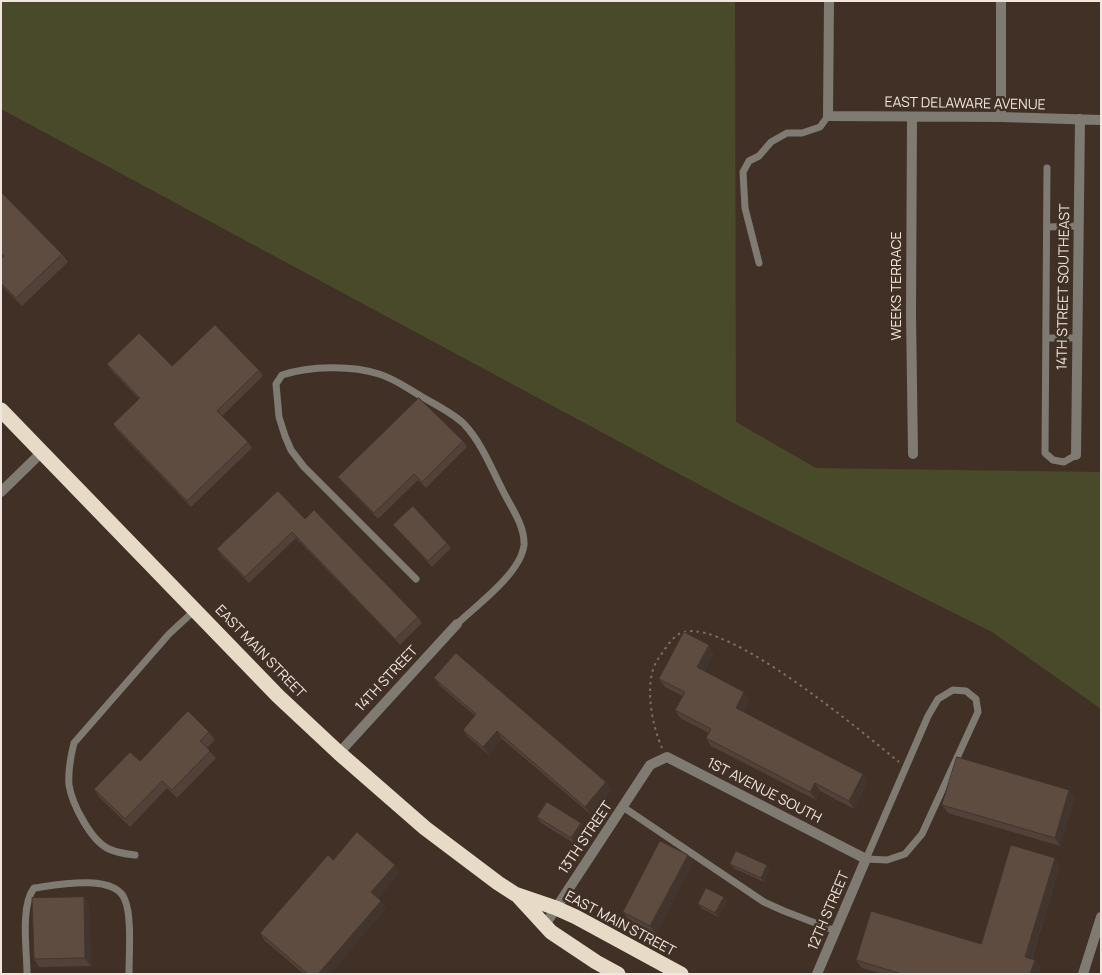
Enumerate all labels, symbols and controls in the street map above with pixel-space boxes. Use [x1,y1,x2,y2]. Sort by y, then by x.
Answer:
street label: EAST DELAWARE AVENUE [884,94,1046,114]
street label: 14TH STREET SOUTHEAST [1054,204,1074,370]
street label: WEEKS TERRACE [889,232,905,340]
street label: EAST MAIN STREET [211,602,309,702]
street label: 14TH STREET [352,643,422,715]
street label: 1ST AVENUE SOUTH [704,755,824,827]
street label: 13TH STREET [556,798,616,878]
street label: 12TH STREET [805,869,853,953]
street label: EAST MAIN STREET [562,888,678,960]

